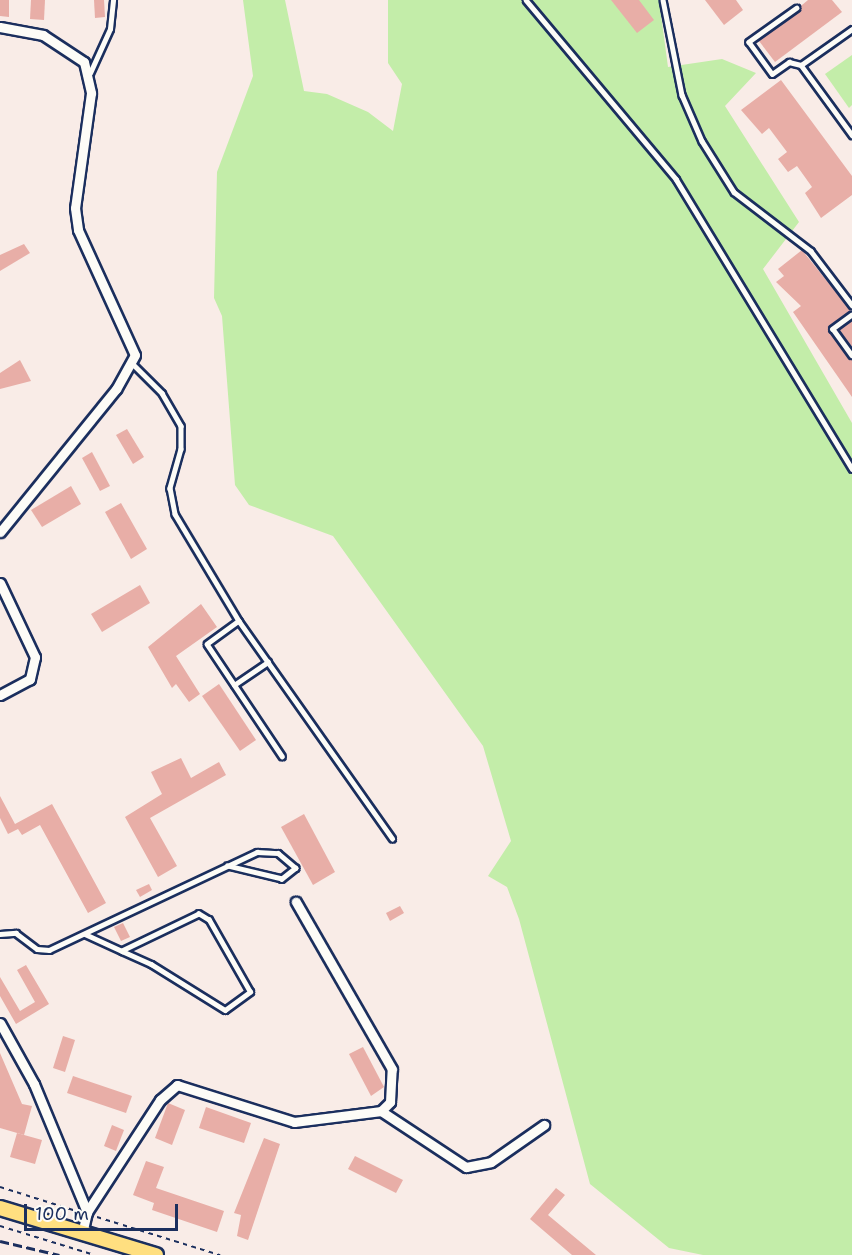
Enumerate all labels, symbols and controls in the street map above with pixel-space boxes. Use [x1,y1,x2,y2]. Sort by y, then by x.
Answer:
scale bar [27,1192,182,1230]
text: 100 m [35,1202,89,1226]

